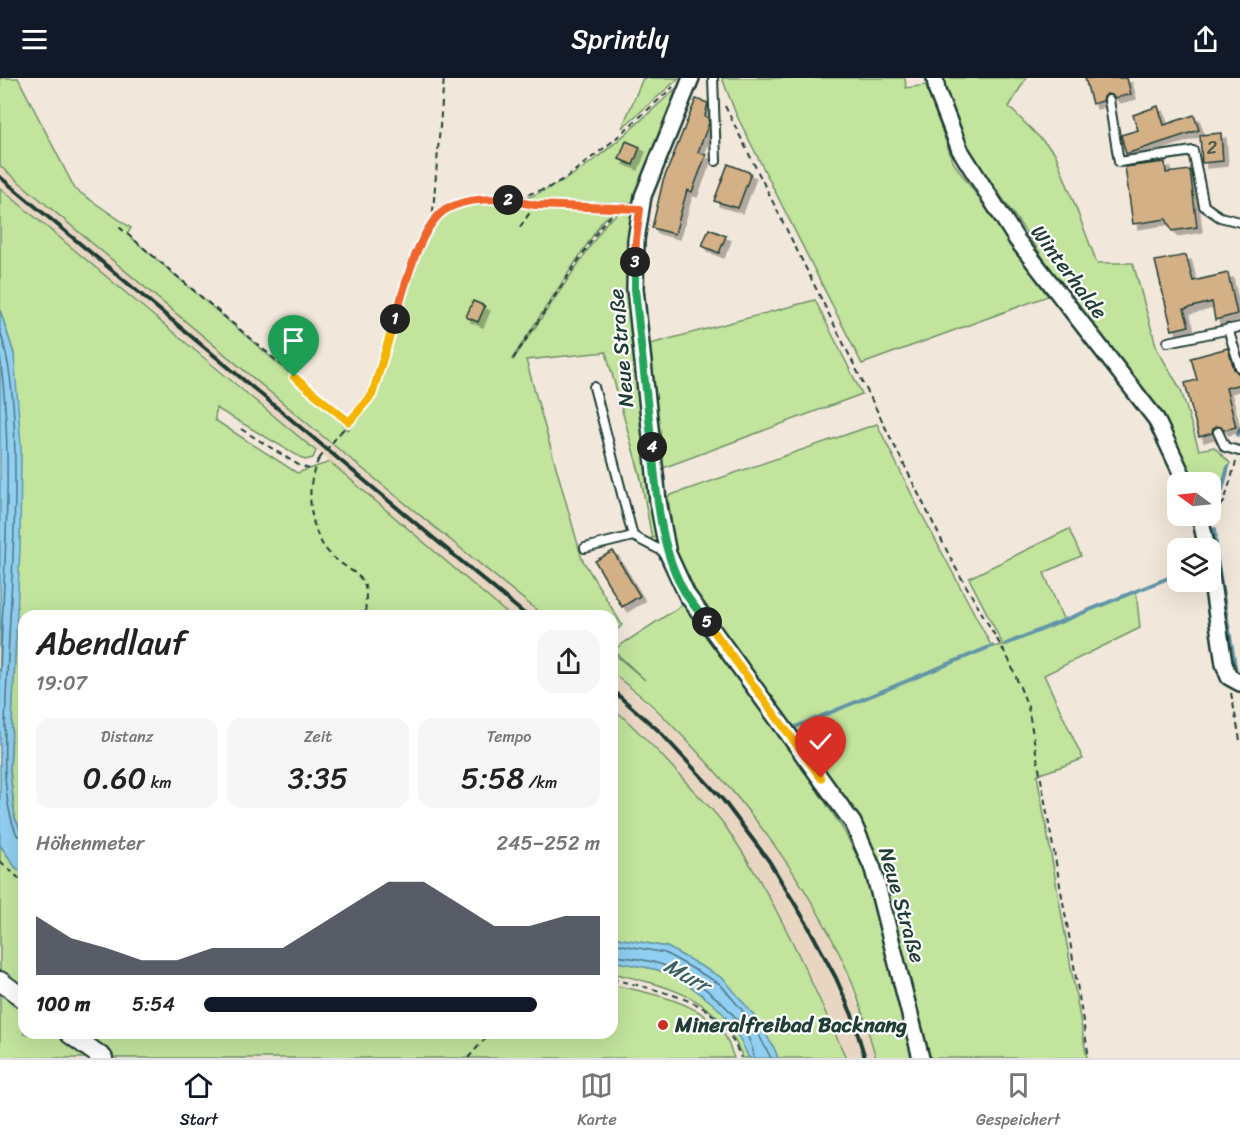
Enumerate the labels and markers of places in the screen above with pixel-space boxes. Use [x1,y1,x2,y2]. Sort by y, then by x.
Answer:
pin: 2 [493,185,523,215]
pin: 3 [620,247,650,277]
pin: 1 [380,304,410,334]
pin [268,315,319,377]
pin: 4 [637,432,667,462]
pin: 5 [692,607,722,637]
pin [795,716,846,778]
place label: Mineralfreibad Backnang [674,1006,908,1044]
marker: Mineralfreibad Backnang [656,1018,670,1032]

